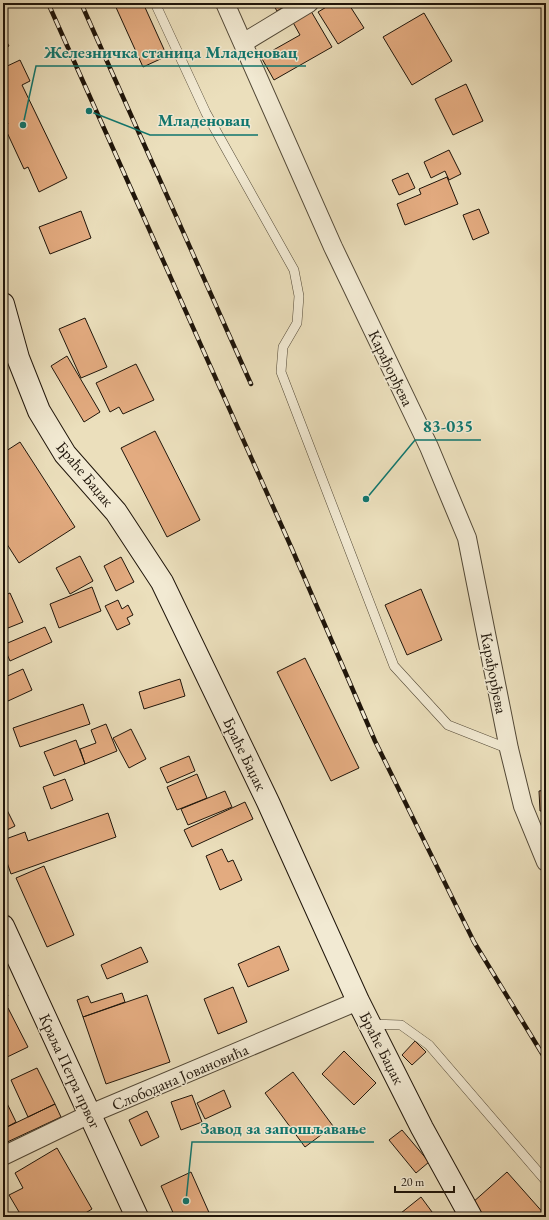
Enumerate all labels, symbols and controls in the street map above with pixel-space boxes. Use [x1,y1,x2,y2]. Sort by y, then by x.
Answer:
callout: Железничка станица Младеновац [36,37,306,66]
text: Железничка станица Младеновац [43,41,298,63]
callout: Младеновац [150,106,258,135]
text: Младеновац [158,109,250,131]
street label: Карађорђева [364,326,419,410]
callout: 83-035 [415,411,481,440]
text: 83-035 [423,415,473,437]
street label: Браће Баџак [51,437,119,511]
street label: Карађорђева [476,631,512,716]
street label: Браће Баџак [218,714,272,795]
street label: Браће Баџак [355,1008,410,1088]
street label: Краља Петра првог [34,1010,106,1132]
street label: Слободана Јовановића [109,1039,252,1115]
callout: Завод за запошљавање [192,1113,374,1142]
text: Завод за запошљавање [200,1117,366,1139]
scale bar [395,1168,454,1194]
text: 20 m [401,1174,425,1190]

